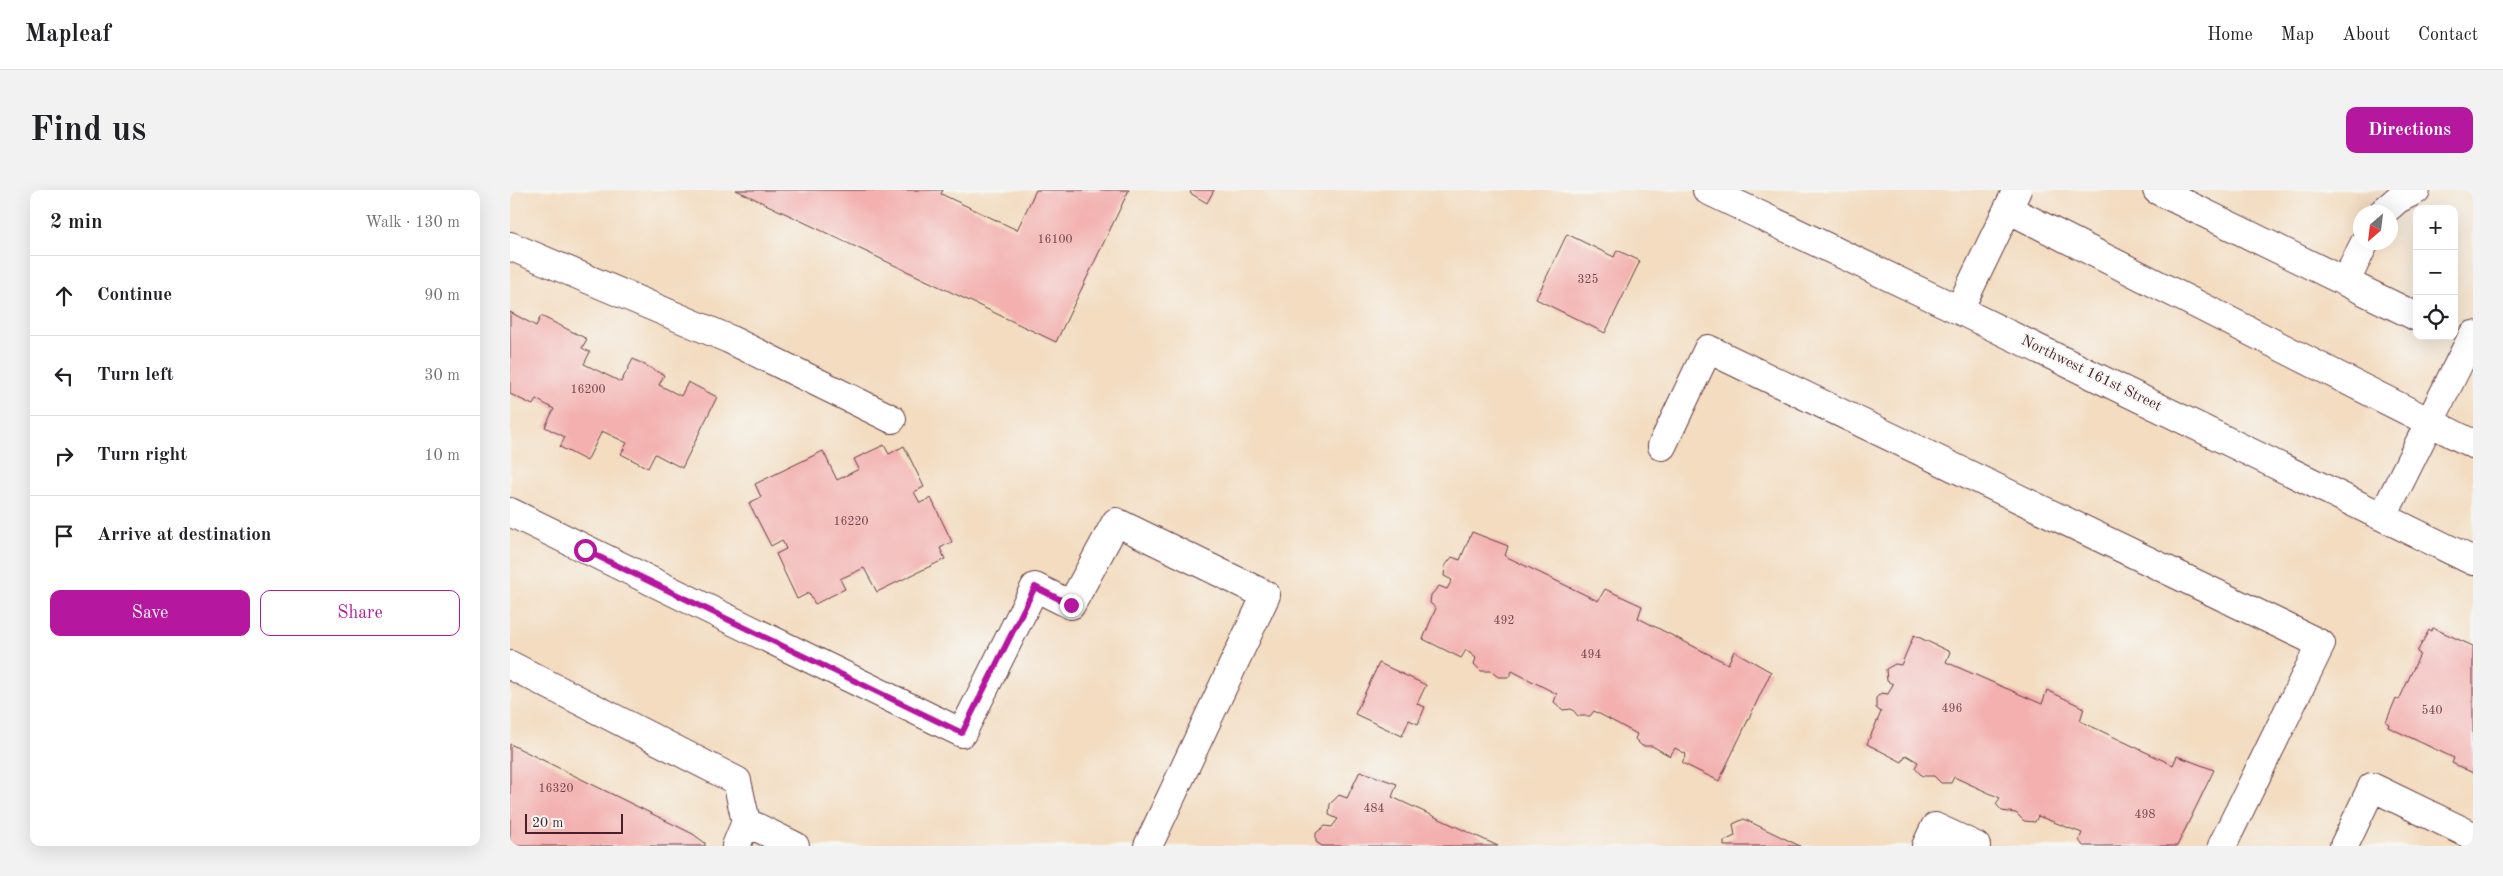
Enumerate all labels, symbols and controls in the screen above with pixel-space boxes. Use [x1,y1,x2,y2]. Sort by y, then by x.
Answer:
text: Mapleaf [25,23,111,47]
text: Home [2207,26,2253,44]
text: Map [2281,26,2314,44]
text: About [2342,26,2390,44]
text: Contact [2418,26,2478,44]
button: Directions [2346,107,2473,153]
text: Find us [30,113,146,148]
north arrow [2353,205,2398,250]
map controls [2413,205,2458,340]
button: + [2413,205,2458,250]
text: 2 min [50,212,103,233]
text: Walk · 130 m [365,215,460,231]
house number: 16100 [1038,234,1072,246]
button: − [2413,250,2458,295]
house number: 325 [1578,273,1598,286]
icon: ahead [50,282,78,310]
text: Continue [97,286,172,305]
text: 90 m [424,288,460,304]
button: locate [2413,295,2458,340]
street label: Northwest 161st Street [2018,333,2164,415]
icon: left [50,362,78,390]
text: Turn left [97,366,174,385]
text: 30 m [424,368,460,384]
house number: 16200 [571,384,605,396]
icon: right [50,442,78,470]
text: Turn right [97,446,187,465]
text: 10 m [424,448,460,464]
house number: 16220 [834,516,868,528]
icon: arrive [50,522,78,550]
text: Arrive at destination [97,526,271,545]
route start [574,539,597,562]
button: Save [50,590,250,636]
button: Share [260,590,460,636]
route end [1060,594,1083,617]
house number: 492 [1494,615,1514,627]
house number: 494 [1581,649,1601,661]
house number: 496 [1942,703,1962,715]
house number: 540 [2422,704,2442,717]
house number: 16320 [539,783,573,795]
house number: 484 [1364,803,1384,815]
house number: 498 [2135,809,2155,821]
scale bar [525,811,622,834]
text: 20 m [532,816,563,830]

